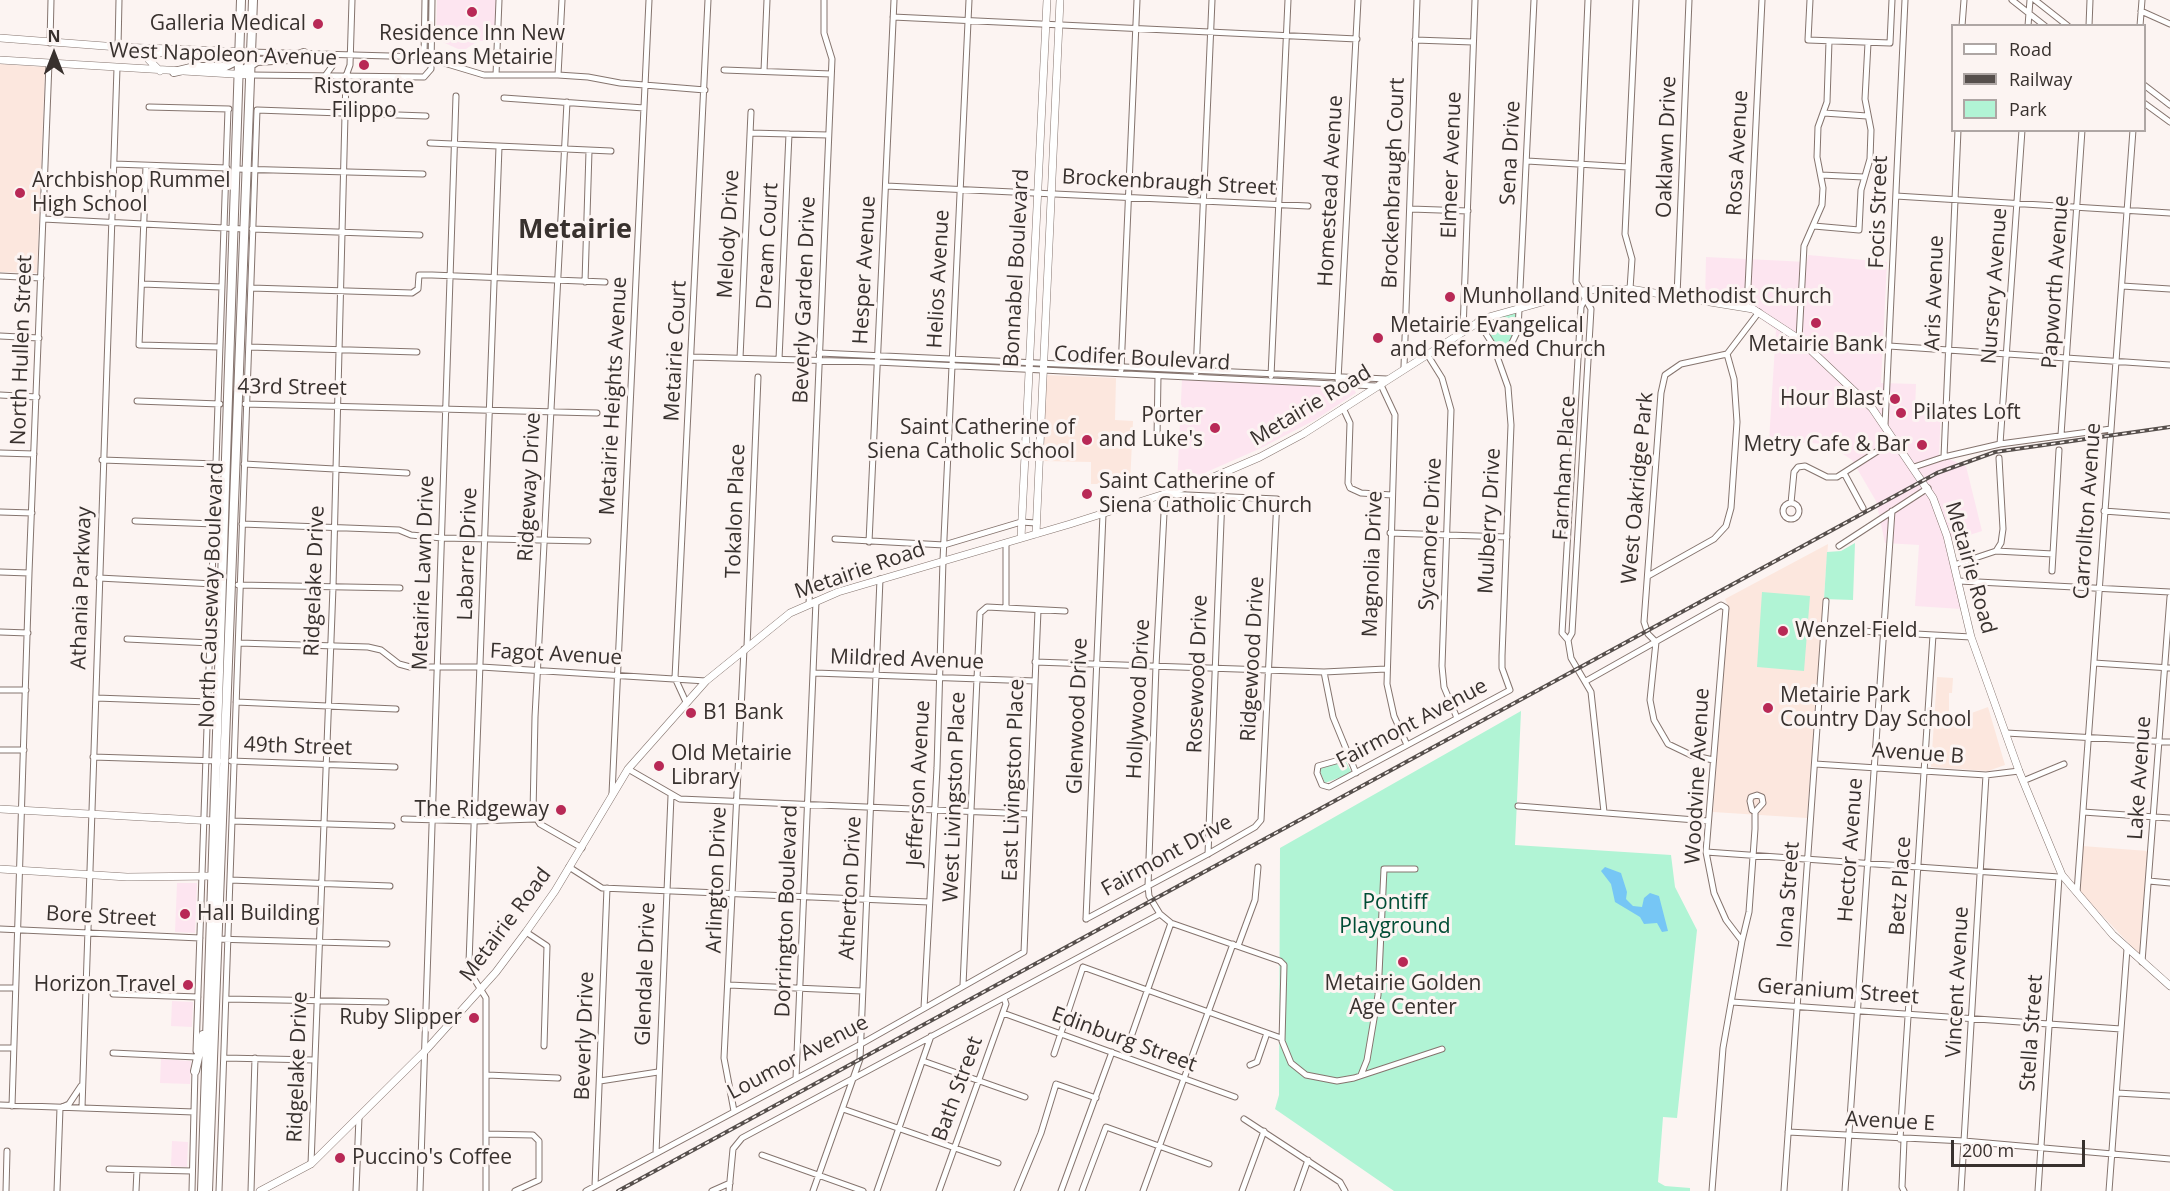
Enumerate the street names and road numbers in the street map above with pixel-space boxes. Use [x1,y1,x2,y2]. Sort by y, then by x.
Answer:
street label: West Napoleon Avenue [108,38,338,72]
street label: Oaklawn Drive [1652,76,1682,218]
street label: Brockenbraugh Court [1378,77,1410,289]
street label: Rosa Avenue [1722,90,1754,216]
street label: Elmeer Avenue [1437,91,1467,239]
street label: Homestead Avenue [1313,95,1349,287]
street label: Sena Drive [1496,100,1526,206]
street label: Focis Street [1864,155,1894,269]
street label: Brockenbraugh Street [1061,165,1277,201]
street label: Bonnabel Boulevard [999,168,1035,368]
street label: Melody Drive [713,169,745,299]
street label: Dream Court [752,182,784,310]
street label: Hesper Avenue [849,195,881,345]
street label: Papworth Avenue [2037,195,2075,369]
street label: Beverly Garden Drive [789,196,821,404]
street label: Nursery Avenue [1977,207,2013,365]
street label: Helios Avenue [923,209,955,349]
street label: Aris Avenue [1920,235,1950,351]
street label: North Hullen Street [6,254,38,446]
street label: Metairie Heights Avenue [595,276,633,516]
street label: Metairie Court [660,280,692,422]
street label: Codifer Boulevard [1053,342,1231,376]
street label: Metairie Road [1246,360,1376,452]
street label: 43rd Street [237,374,347,402]
street label: West Oakridge Park [1617,391,1659,585]
street label: Farnham Place [1549,395,1581,541]
street label: Ridgeway Drive [514,412,546,562]
street label: Carrollton Avenue [2069,422,2107,600]
street label: Tokalon Place [721,443,751,579]
street label: Mulberry Drive [1474,447,1506,595]
street label: Sycamore Drive [1414,457,1448,611]
street label: North Causeway Boulevard [195,462,229,728]
street label: Metairie Lawn Drive [408,475,440,671]
street label: Labarre Drive [453,487,483,621]
street label: Magnolia Drive [1358,490,1388,638]
street label: Metairie Road [1939,499,2001,637]
street label: Ridgelake Drive [300,505,330,657]
street label: Athania Parkway [67,506,97,670]
street label: Metairie Road [791,537,929,605]
street label: Ridgewood Drive [1236,576,1270,742]
street label: Rosewood Drive [1183,594,1213,754]
street label: Hollywood Drive [1122,618,1156,780]
street label: Glenwood Drive [1063,637,1093,795]
street label: Fagot Avenue [489,639,623,671]
street label: Mildred Avenue [830,645,984,675]
street label: Fairmont Avenue [1332,674,1492,774]
street label: East Livingston Place [998,678,1030,882]
street label: Woodvine Avenue [1681,687,1715,865]
street label: West Livingston Place [939,691,971,903]
street label: Jefferson Avenue [902,699,936,867]
street label: Lake Avenue [2123,715,2157,841]
street label: 49th Street [243,733,353,761]
street label: Avenue B [1871,738,1965,770]
street label: Hector Avenue [1833,777,1869,923]
street label: Dorrington Boulevard [771,804,803,1018]
street label: Arlington Drive [702,806,732,954]
street label: Fairmont Drive [1097,810,1237,902]
street label: Atherton Drive [835,816,867,960]
street label: Betz Place [1885,835,1917,937]
street label: Iona Street [1773,841,1805,949]
street label: Metairie Road [455,863,557,987]
street label: Bore Street [45,902,157,932]
street label: Glendale Drive [631,902,661,1046]
street label: Vincent Avenue [1941,906,1975,1058]
street label: Beverly Drive [570,971,600,1101]
street label: Geranium Street [1756,974,1920,1010]
street label: Stella Street [2015,974,2049,1092]
street label: Ridgelake Drive [283,991,313,1143]
street label: Edinburg Street [1048,1002,1200,1078]
street label: Loumor Avenue [723,1010,873,1106]
street label: Bath Street [927,1033,989,1145]
street label: Avenue E [1844,1107,1936,1137]

